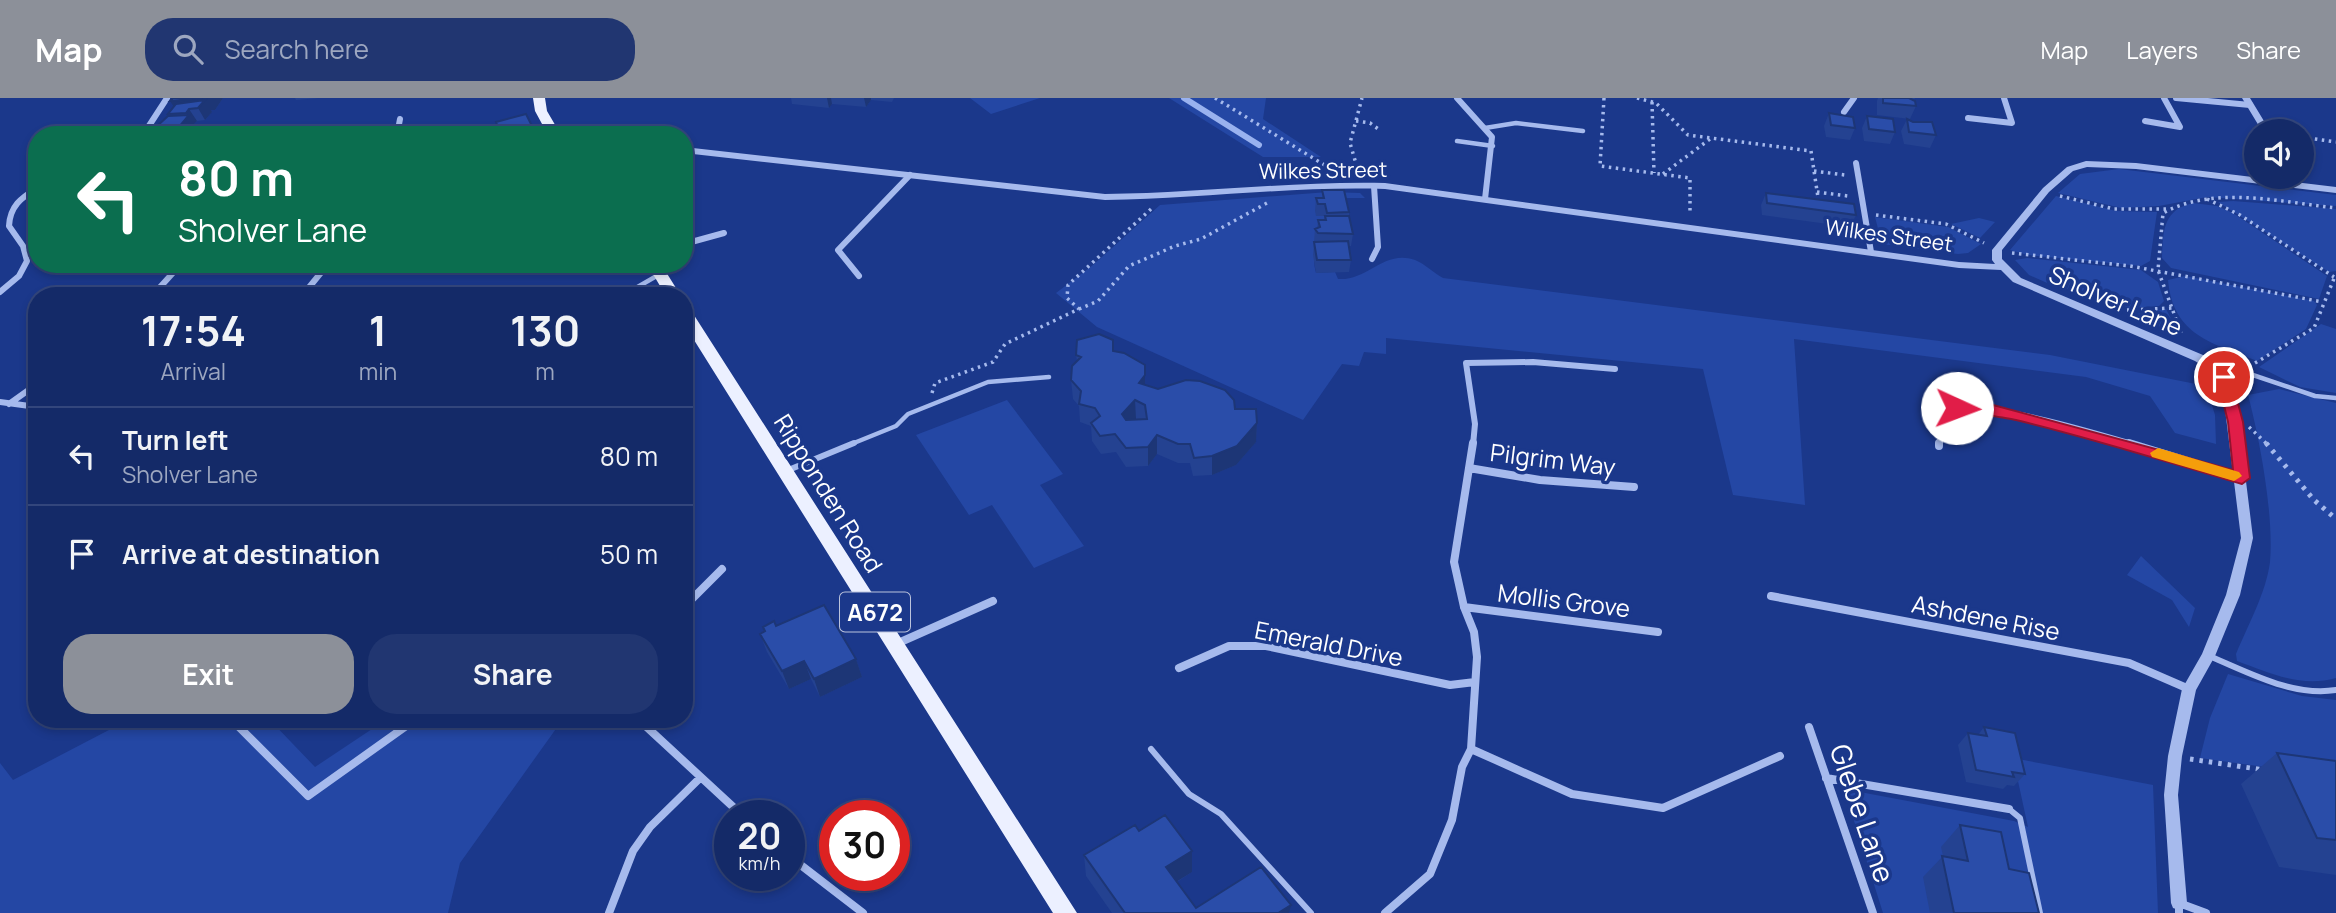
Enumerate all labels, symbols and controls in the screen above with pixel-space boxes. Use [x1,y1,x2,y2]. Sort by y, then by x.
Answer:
search box [145,18,635,81]
text: Map [35,27,103,72]
icon: search [169,30,207,68]
text: Search here [225,31,369,67]
text: Map [2041,33,2088,66]
text: Layers [2126,33,2198,66]
text: Share [2236,33,2301,66]
map controls [2244,119,2314,189]
button: sound [2244,119,2314,189]
text: 80 m [178,144,294,211]
icon: left [63,154,154,245]
street label: Wilkes Street [1259,155,1387,185]
text: Sholver Lane [178,208,367,252]
street label: Wilkes Street [1823,212,1955,258]
street label: Sholver Lane [2044,257,2188,343]
text: 17:54 [141,301,246,359]
text: 1 [369,301,387,359]
text: 130 [510,301,580,359]
pin [2194,347,2254,407]
text: Arrival [161,355,226,387]
text: min [359,355,397,387]
text: m [535,355,555,387]
icon: arrive [2205,358,2243,396]
position arrow [1920,371,1994,445]
street label: Ripponden Road [767,407,891,579]
text: Turn left [122,422,229,458]
street label: Pilgrim Way [1488,435,1618,483]
icon: left [63,437,101,475]
text: 80 m [600,438,658,474]
text: Sholver Lane [122,458,258,490]
icon: arrive [63,535,101,573]
text: Arrive at destination [122,536,380,572]
text: 50 m [600,536,658,572]
street label: Mollis Grove [1496,575,1632,625]
street label: Ashdene Rise [1909,586,2063,648]
road number: A672 [840,592,910,632]
street label: Emerald Drive [1252,612,1406,674]
button: Exit [63,634,354,714]
button: Share [368,634,658,714]
street label: Glebe Lane [1822,739,1904,887]
speed limit sign: 30 [819,800,910,891]
text: 20 [738,812,781,860]
text: km/h [739,851,780,875]

